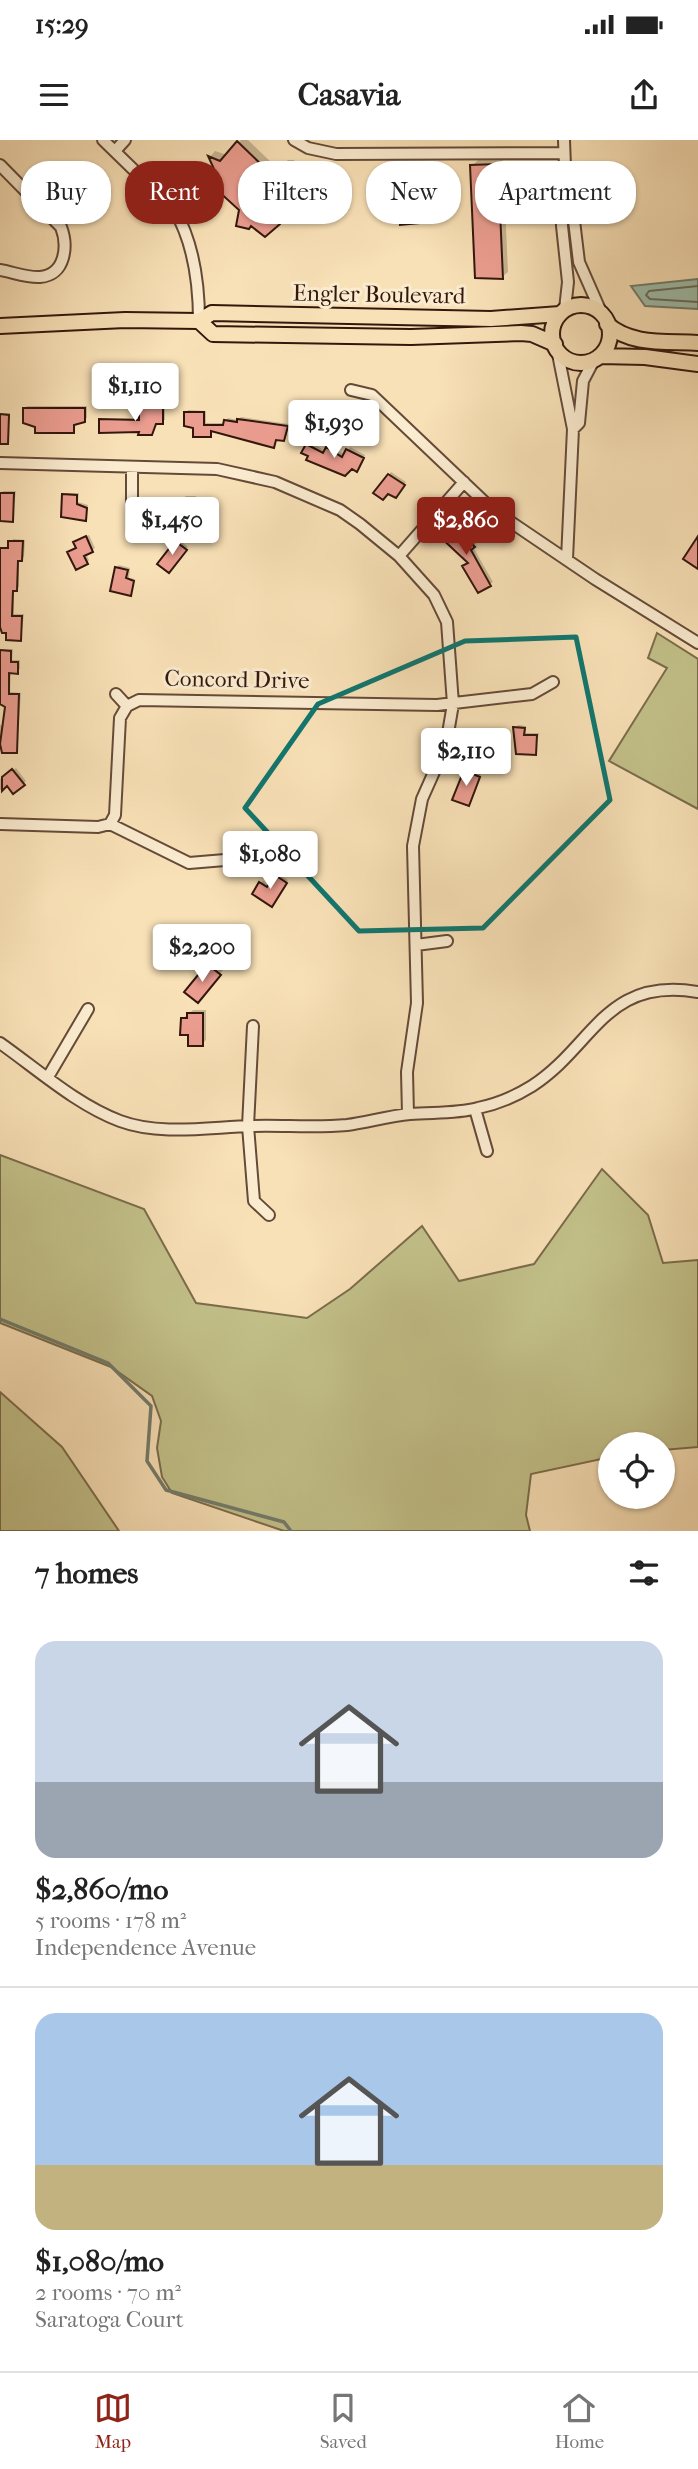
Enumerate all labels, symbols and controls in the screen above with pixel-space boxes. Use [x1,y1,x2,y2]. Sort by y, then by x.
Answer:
text: 15:29 [35,9,89,40]
icon: menu [35,76,73,114]
text: Casavia [298,76,400,113]
icon: share [625,76,663,114]
chip: Buy [21,161,111,224]
chip: Rent [125,161,224,224]
chip: Filters [238,161,352,224]
chip: New [366,161,461,224]
chip: Apartment [475,161,636,224]
street label: Engler Boulevard [292,279,466,310]
pin: $1,110 [78,364,192,423]
text: $1,110 [108,372,162,399]
pin: $1,930 [277,400,391,460]
text: $1,930 [304,409,364,436]
pin: $1,450 [115,498,229,557]
pin: $2,860 [409,498,523,557]
text: $1,450 [141,506,203,533]
text: $2,860 [433,506,499,533]
street label: Concord Drive [164,665,310,694]
pin: $2,110 [409,728,523,788]
text: $2,110 [437,737,495,764]
pin: $1,080 [213,832,327,891]
text: $1,080 [239,840,301,867]
pin: $2,200 [145,924,259,984]
text: $2,200 [169,933,235,960]
map controls [598,1432,675,1509]
button: locate [598,1432,675,1509]
icon: filters [625,1554,663,1592]
text: 7 homes [35,1556,138,1591]
icon: home [286,1686,412,1812]
text: $2,860/mo [35,1872,168,1907]
text: 5 rooms · 178 m² [35,1907,186,1934]
text: Independence Avenue [35,1934,256,1961]
icon: home [286,2058,412,2184]
text: $1,080/mo [35,2244,164,2279]
text: 2 rooms · 70 m² [35,2279,181,2306]
text: Saratoga Court [35,2306,184,2333]
tab: Map [94,2389,132,2453]
tab: Saved [320,2389,367,2453]
tab: Home [555,2389,604,2453]

